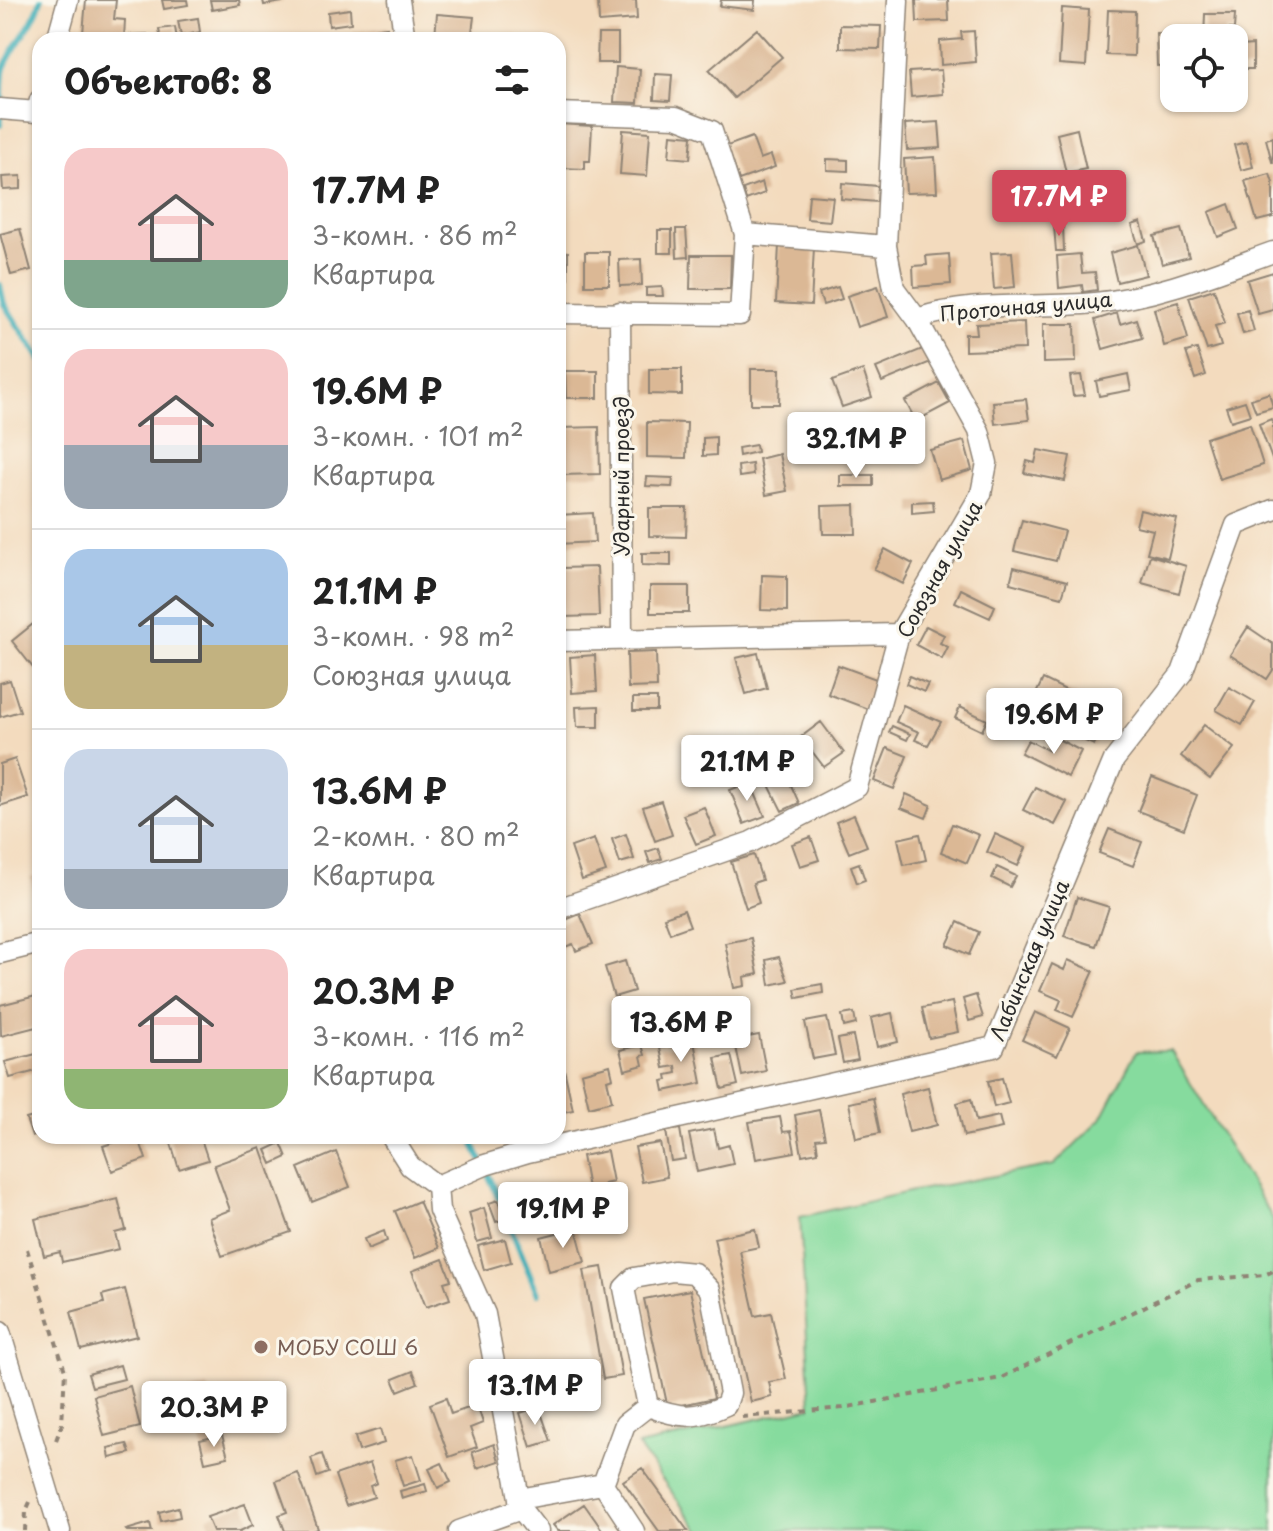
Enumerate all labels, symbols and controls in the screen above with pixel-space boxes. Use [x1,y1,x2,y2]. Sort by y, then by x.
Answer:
map controls [1160,24,1248,112]
button: locate [1160,24,1248,112]
text: Объектов: 8 [64,54,273,106]
icon: filters [490,58,534,102]
text: 17.7M ₽ [312,163,440,215]
pin: 17.7M ₽ [985,170,1133,238]
text: 17.7M ₽ [1010,176,1108,215]
icon: home [128,180,224,276]
text: 3-комн. · 86 m² [312,215,518,254]
text: Квартира [312,254,435,293]
street label: Проточная улица [939,284,1114,328]
text: 19.6M ₽ [312,364,442,416]
icon: home [128,381,224,477]
street label: Ударный проезд [606,396,636,556]
pin: 32.1M ₽ [782,412,930,480]
text: 3-комн. · 101 m² [312,416,524,455]
text: 32.1M ₽ [805,418,907,457]
text: Квартира [312,455,435,494]
street label: Союзная улица [889,494,989,643]
text: 21.1M ₽ [312,564,437,616]
icon: home [128,581,224,677]
text: 3-комн. · 98 m² [312,616,514,655]
text: Союзная улица [312,655,511,694]
pin: 19.6M ₽ [980,688,1128,756]
text: 19.6M ₽ [1004,694,1104,733]
pin: 21.1M ₽ [673,735,821,803]
text: 21.1M ₽ [699,741,795,780]
text: 13.6M ₽ [312,764,447,816]
icon: home [128,781,224,877]
text: 2-комн. · 80 m² [312,816,520,855]
text: Квартира [312,855,435,894]
street label: Лабинская улица [982,875,1077,1045]
text: 20.3M ₽ [312,964,455,1016]
icon: home [128,981,224,1077]
pin: 13.6M ₽ [607,996,755,1064]
text: 13.6M ₽ [629,1002,733,1041]
text: 3-комн. · 116 m² [312,1016,525,1055]
text: Квартира [312,1055,435,1094]
pin: 19.1M ₽ [489,1182,637,1250]
text: 19.1M ₽ [516,1188,610,1227]
place label: МОБУ СОШ 6 [277,1332,418,1362]
marker: МОБУ СОШ 6 [252,1338,270,1356]
pin: 13.1M ₽ [461,1359,609,1427]
text: 13.1M ₽ [487,1365,583,1404]
pin: 20.3M ₽ [140,1381,288,1449]
text: 20.3M ₽ [160,1387,269,1426]

